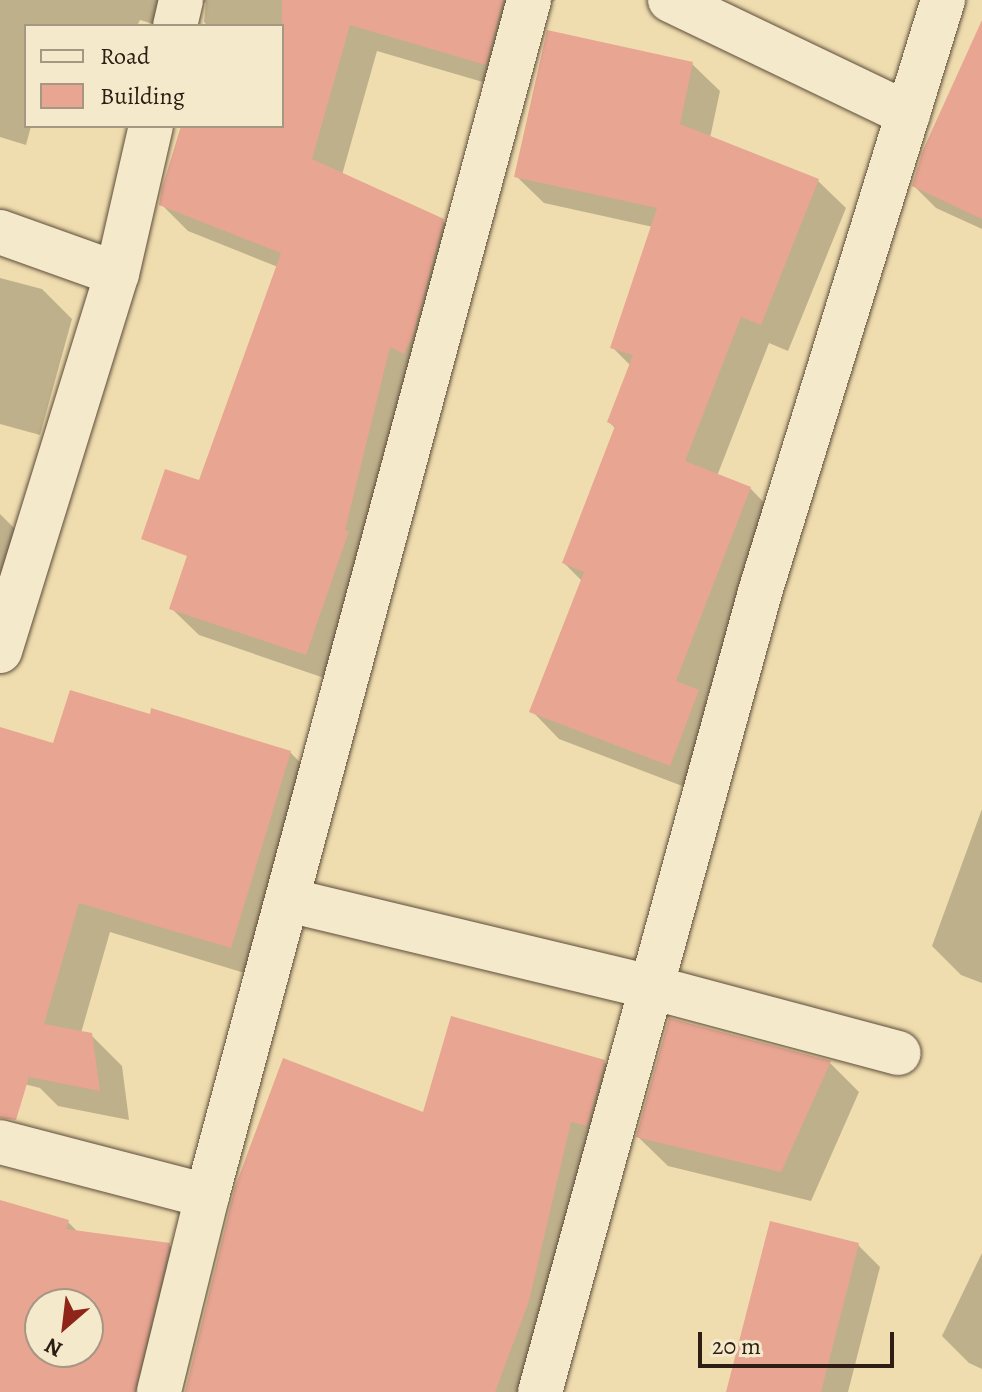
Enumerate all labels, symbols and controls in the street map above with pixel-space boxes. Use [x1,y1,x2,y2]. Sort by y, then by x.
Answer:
legend [24,24,284,128]
text: Road [100,40,150,72]
text: Building [100,80,185,112]
north arrow [24,1288,104,1368]
scale bar [702,1316,898,1366]
text: N [40,1330,68,1364]
text: 20 m [712,1330,761,1362]

